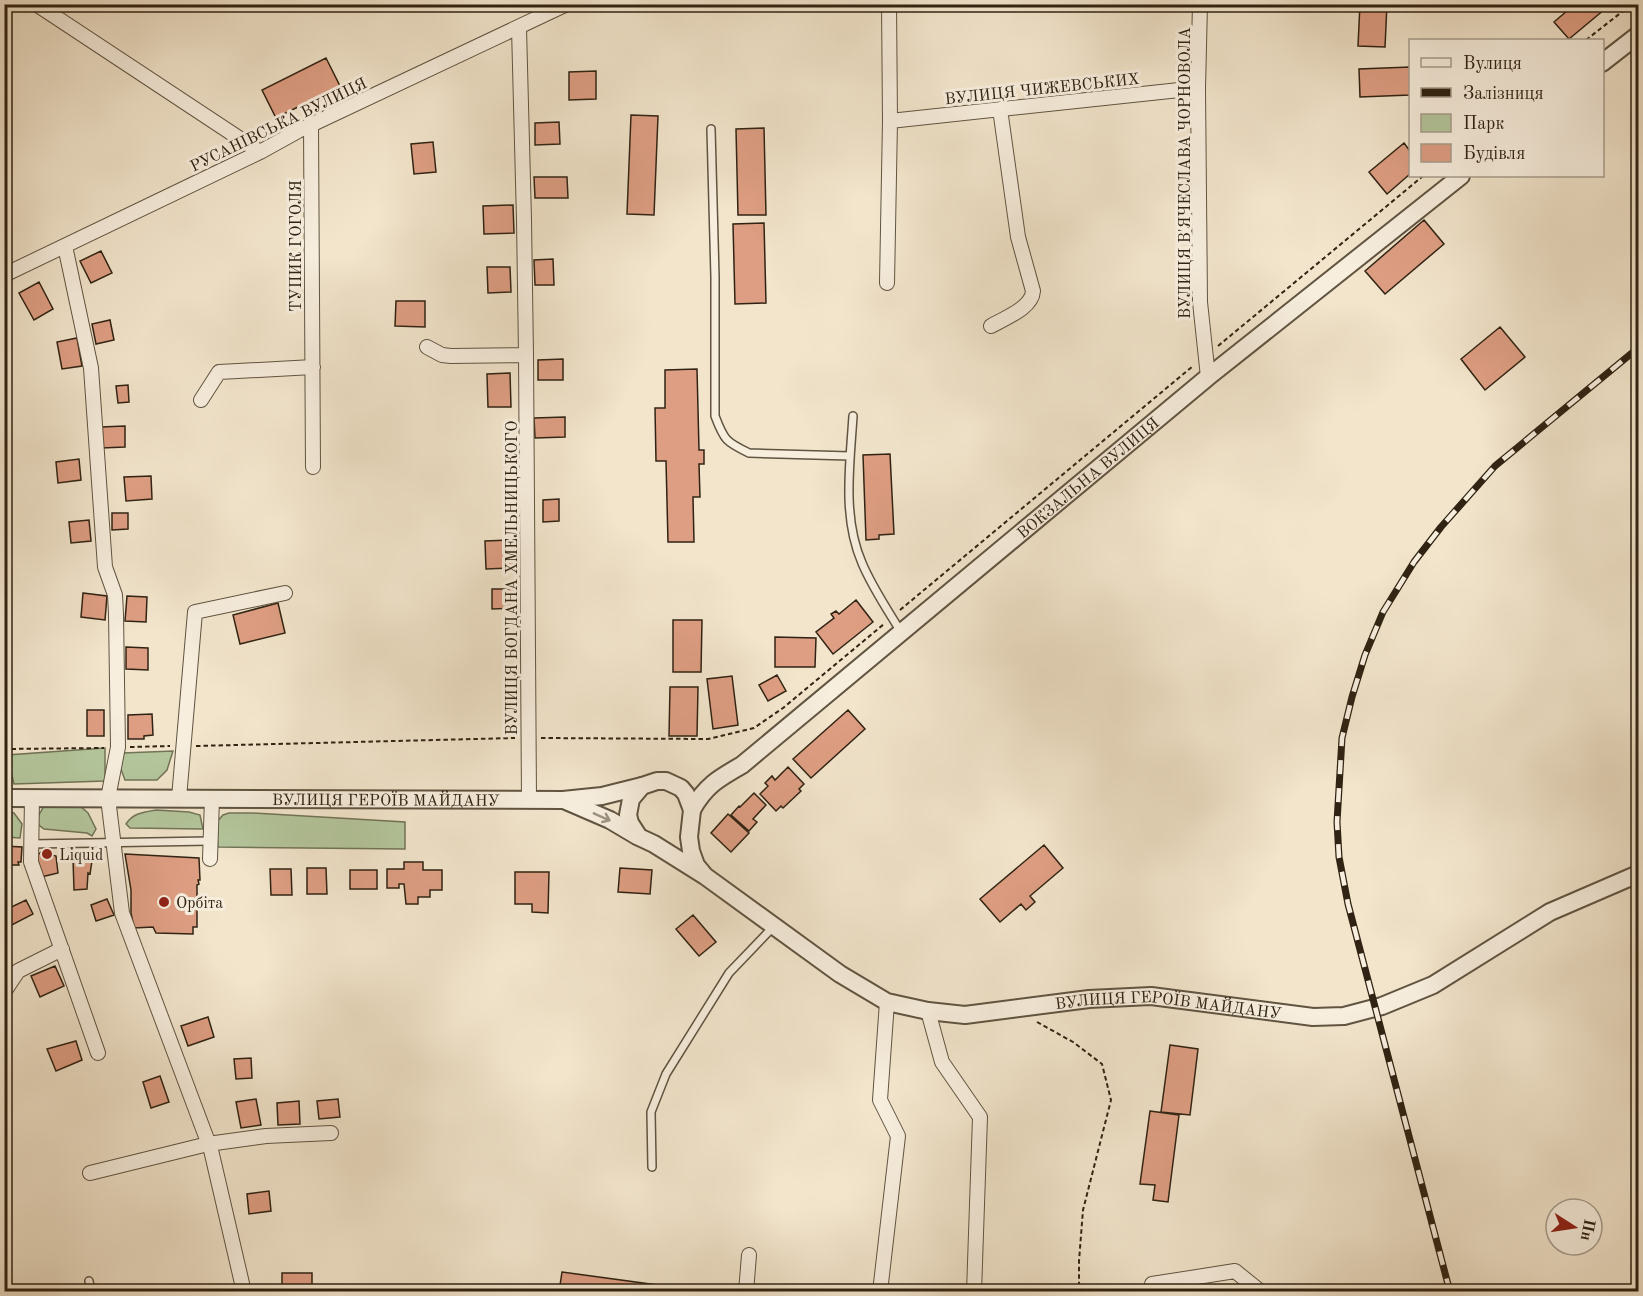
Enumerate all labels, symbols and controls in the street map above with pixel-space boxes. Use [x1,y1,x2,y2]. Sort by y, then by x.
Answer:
street label: ВУЛИЦЯ В'ЯЧЕСЛАВА ЧОРНОВОЛА [1178,27,1194,319]
legend [1409,39,1604,177]
text: Вулиця [1463,55,1522,73]
street label: ВУЛИЦЯ ЧИЖЕВСЬКИХ [944,72,1140,108]
street label: РУСАНІВСЬКА ВУЛИЦЯ [188,76,370,176]
text: Залізниця [1463,85,1544,103]
text: Парк [1463,115,1504,133]
text: Будівля [1463,145,1525,163]
street label: ТУПИК ГОГОЛЯ [289,180,305,312]
street label: ВОКЗАЛЬНА ВУЛИЦЯ [1015,415,1163,542]
street label: ВУЛИЦЯ БОГДАНА ХМЕЛЬНИЦЬКОГО [505,421,521,735]
street label: ВУЛИЦЯ ГЕРОЇВ МАЙДАНУ [272,789,500,810]
one-way arrow [592,812,610,823]
marker: Liquid [40,847,54,861]
place label: Liquid [59,848,103,864]
marker: Орбіта [157,895,171,909]
place label: Орбіта [176,896,223,912]
street label: ВУЛИЦЯ ГЕРОЇВ МАЙДАНУ [1054,989,1282,1023]
north arrow [1544,1197,1604,1257]
text: Пн [1577,1217,1597,1242]

